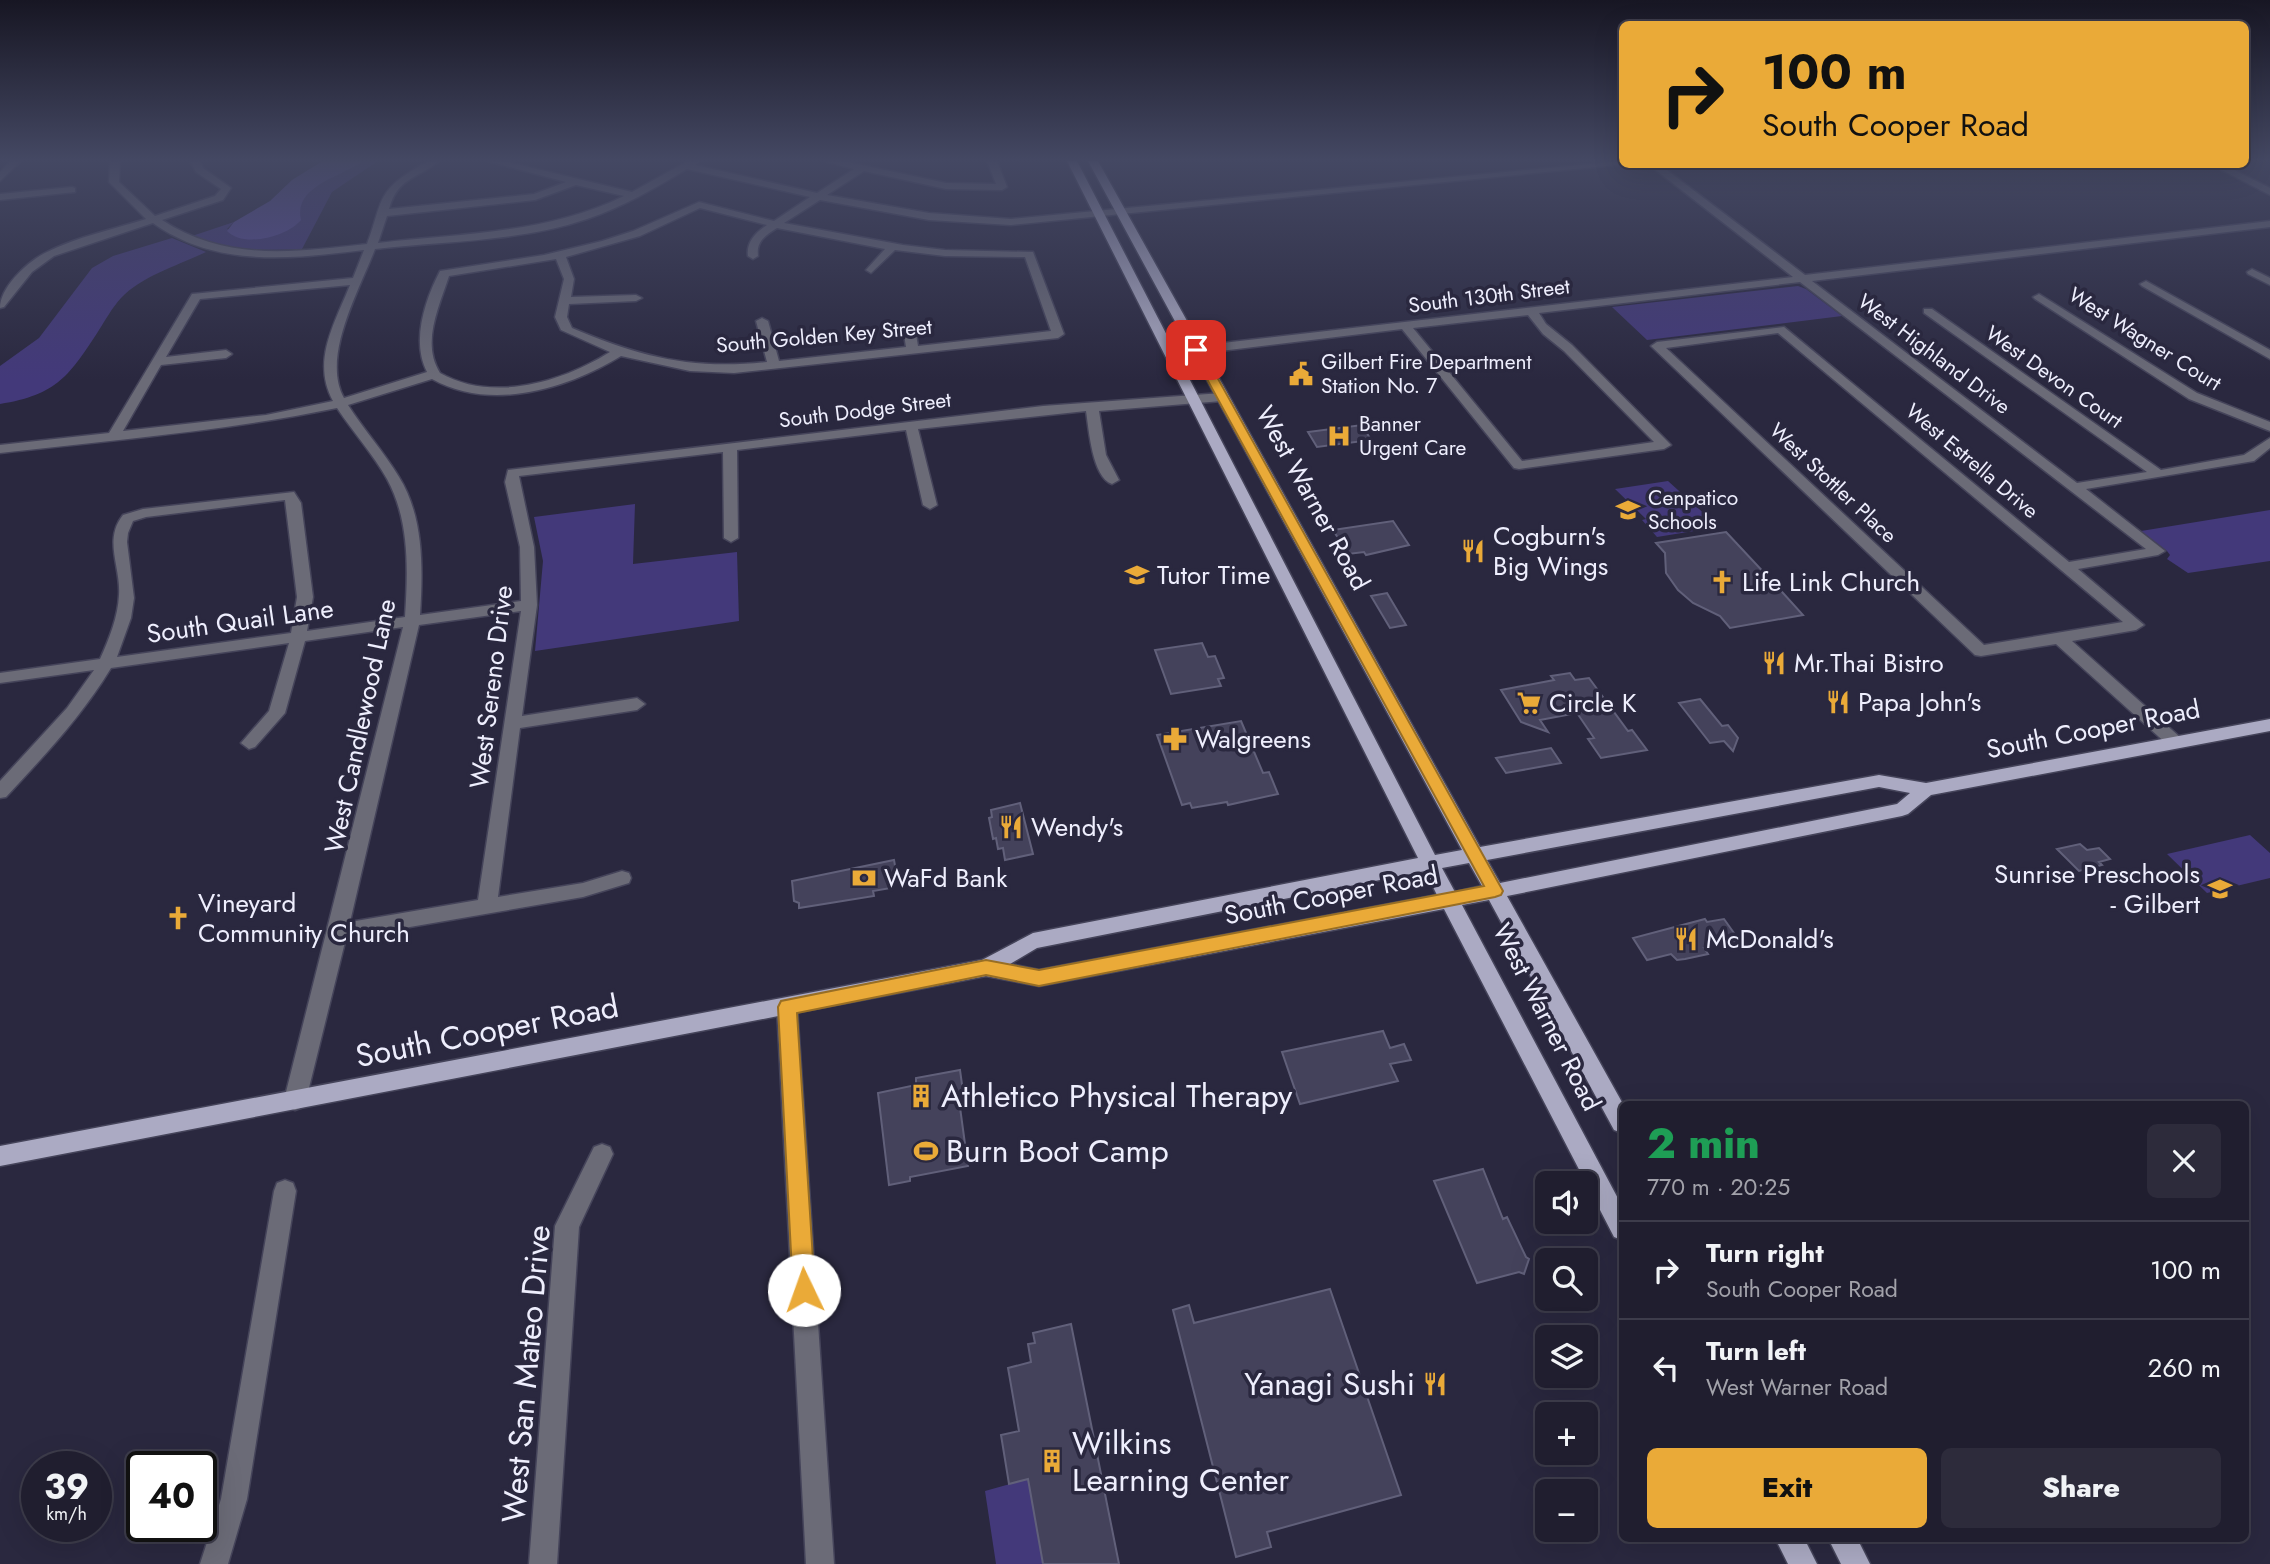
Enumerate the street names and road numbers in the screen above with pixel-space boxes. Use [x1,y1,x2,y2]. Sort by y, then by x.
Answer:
street label: South 130th Street [1407,271,1571,321]
street label: West Wagner Court [2063,280,2227,398]
street label: West Highland Drive [1851,287,2017,421]
street label: South Golden Key Street [715,312,933,360]
street label: West Devon Court [1979,318,2129,436]
street label: South Dodge Street [777,385,953,435]
street label: West Estrella Drive [1899,396,2045,526]
street label: West Warner Road [1246,399,1380,597]
street label: West Stottler Place [1763,416,1903,550]
street label: West Sereno Drive [460,583,522,791]
street label: South Quail Lane [144,589,336,653]
street label: West Candlewood Lane [315,595,405,857]
street label: South Cooper Road [1983,690,2203,768]
street label: South Cooper Road [1221,856,1441,934]
street label: West Warner Road [1483,917,1611,1117]
street label: South Cooper Road [352,983,622,1079]
street label: West San Mateo Drive [490,1223,562,1525]

